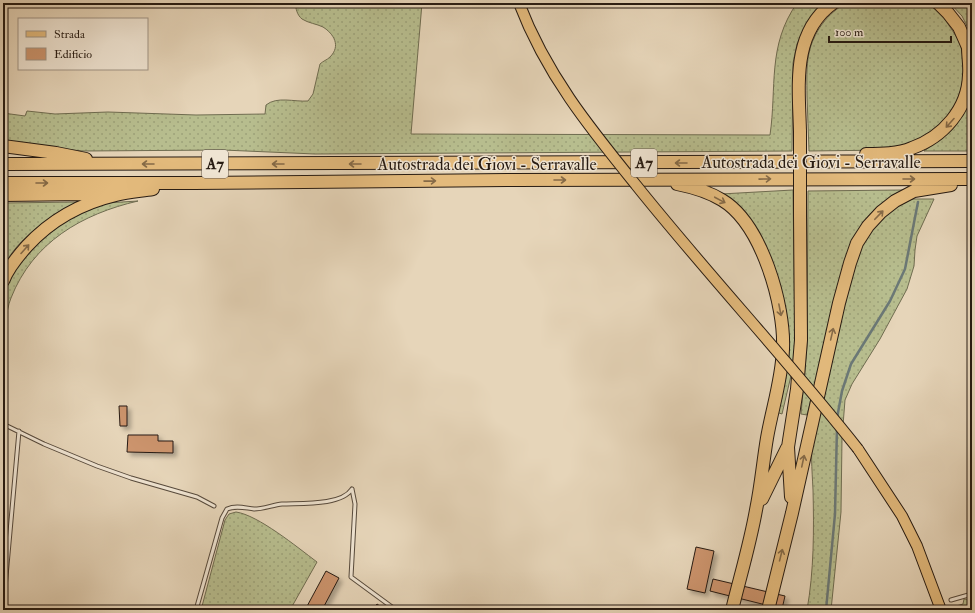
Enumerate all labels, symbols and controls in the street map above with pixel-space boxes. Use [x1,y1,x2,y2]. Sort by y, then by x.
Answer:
legend [18,18,148,70]
scale bar [829,18,951,44]
text: 100 m [835,25,864,40]
text: Strada [54,27,86,42]
text: Edificio [54,47,92,62]
one-way arrow [945,118,954,129]
road number: A7 [631,149,657,177]
road number: A7 [202,150,228,178]
street label: Autostrada dei Giovi - Serravalle [700,152,921,173]
street label: Autostrada dei Giovi - Serravalle [376,154,597,175]
one-way arrow [675,159,688,167]
one-way arrow [142,160,155,168]
one-way arrow [272,160,285,168]
one-way arrow [349,160,362,167]
one-way arrow [758,175,771,183]
one-way arrow [902,175,915,183]
one-way arrow [553,176,566,184]
one-way arrow [423,177,436,184]
one-way arrow [35,179,48,187]
one-way arrow [714,196,726,204]
one-way arrow [874,210,884,220]
one-way arrow [20,244,29,254]
one-way arrow [777,304,785,317]
one-way arrow [829,328,836,341]
one-way arrow [800,455,808,468]
one-way arrow [778,549,785,562]

